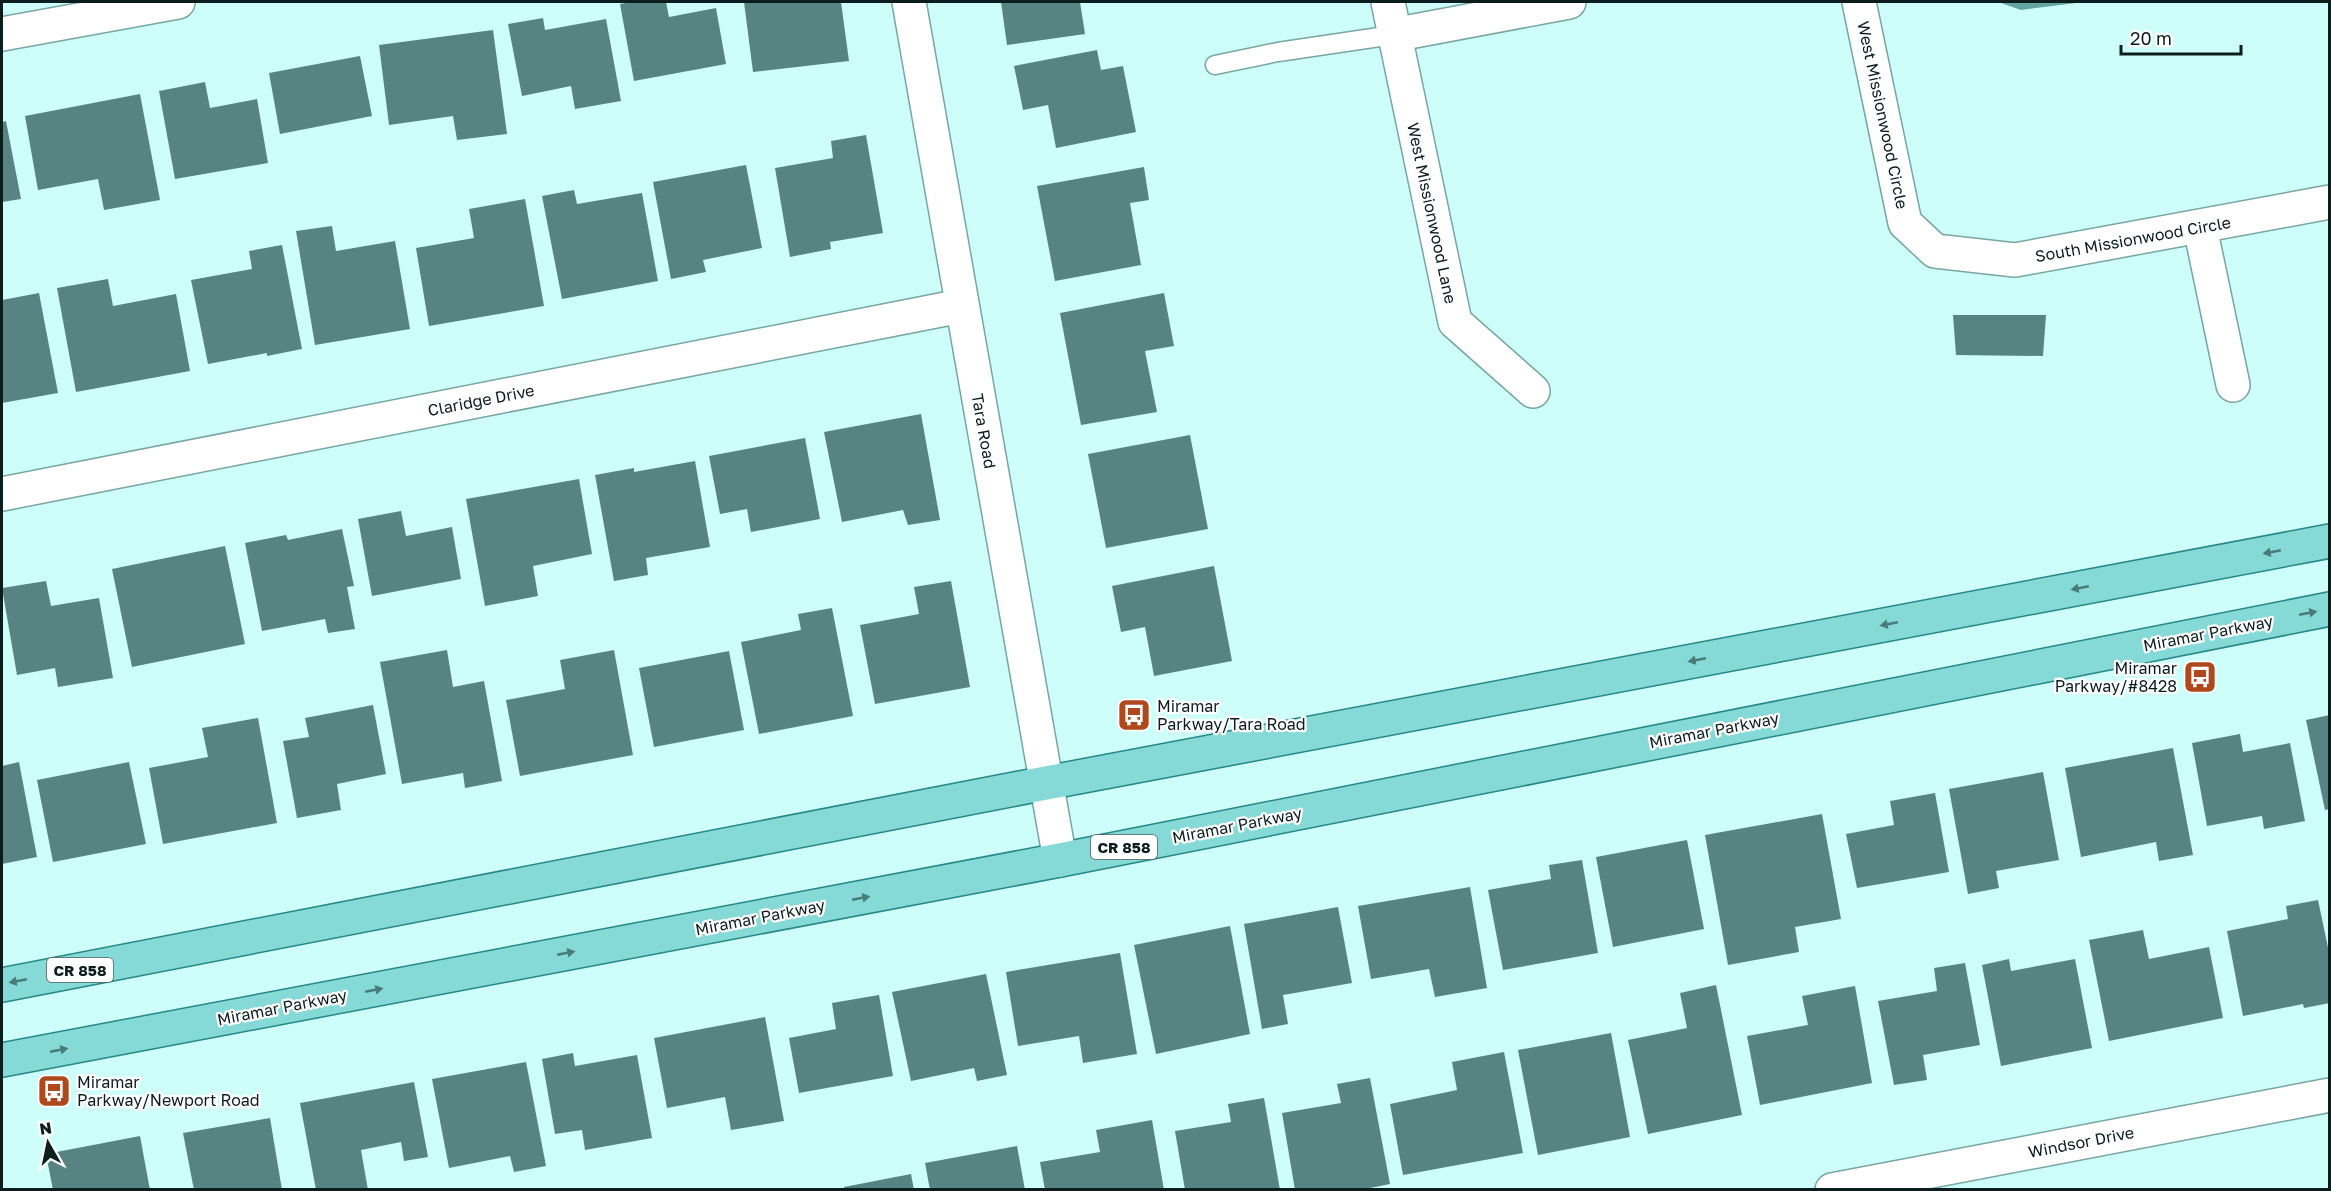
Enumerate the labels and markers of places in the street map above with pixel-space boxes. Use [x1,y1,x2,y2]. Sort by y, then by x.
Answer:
place label: Miramar Parkway/#8428 [2055,658,2177,696]
bus stop icon: Miramar Parkway/#8428 [2182,659,2218,695]
place label: Miramar Parkway/Tara Road [1157,696,1306,734]
bus stop icon: Miramar Parkway/Tara Road [1116,697,1152,733]
place label: Miramar Parkway/Newport Road [77,1072,260,1110]
bus stop icon: Miramar Parkway/Newport Road [36,1073,72,1109]

